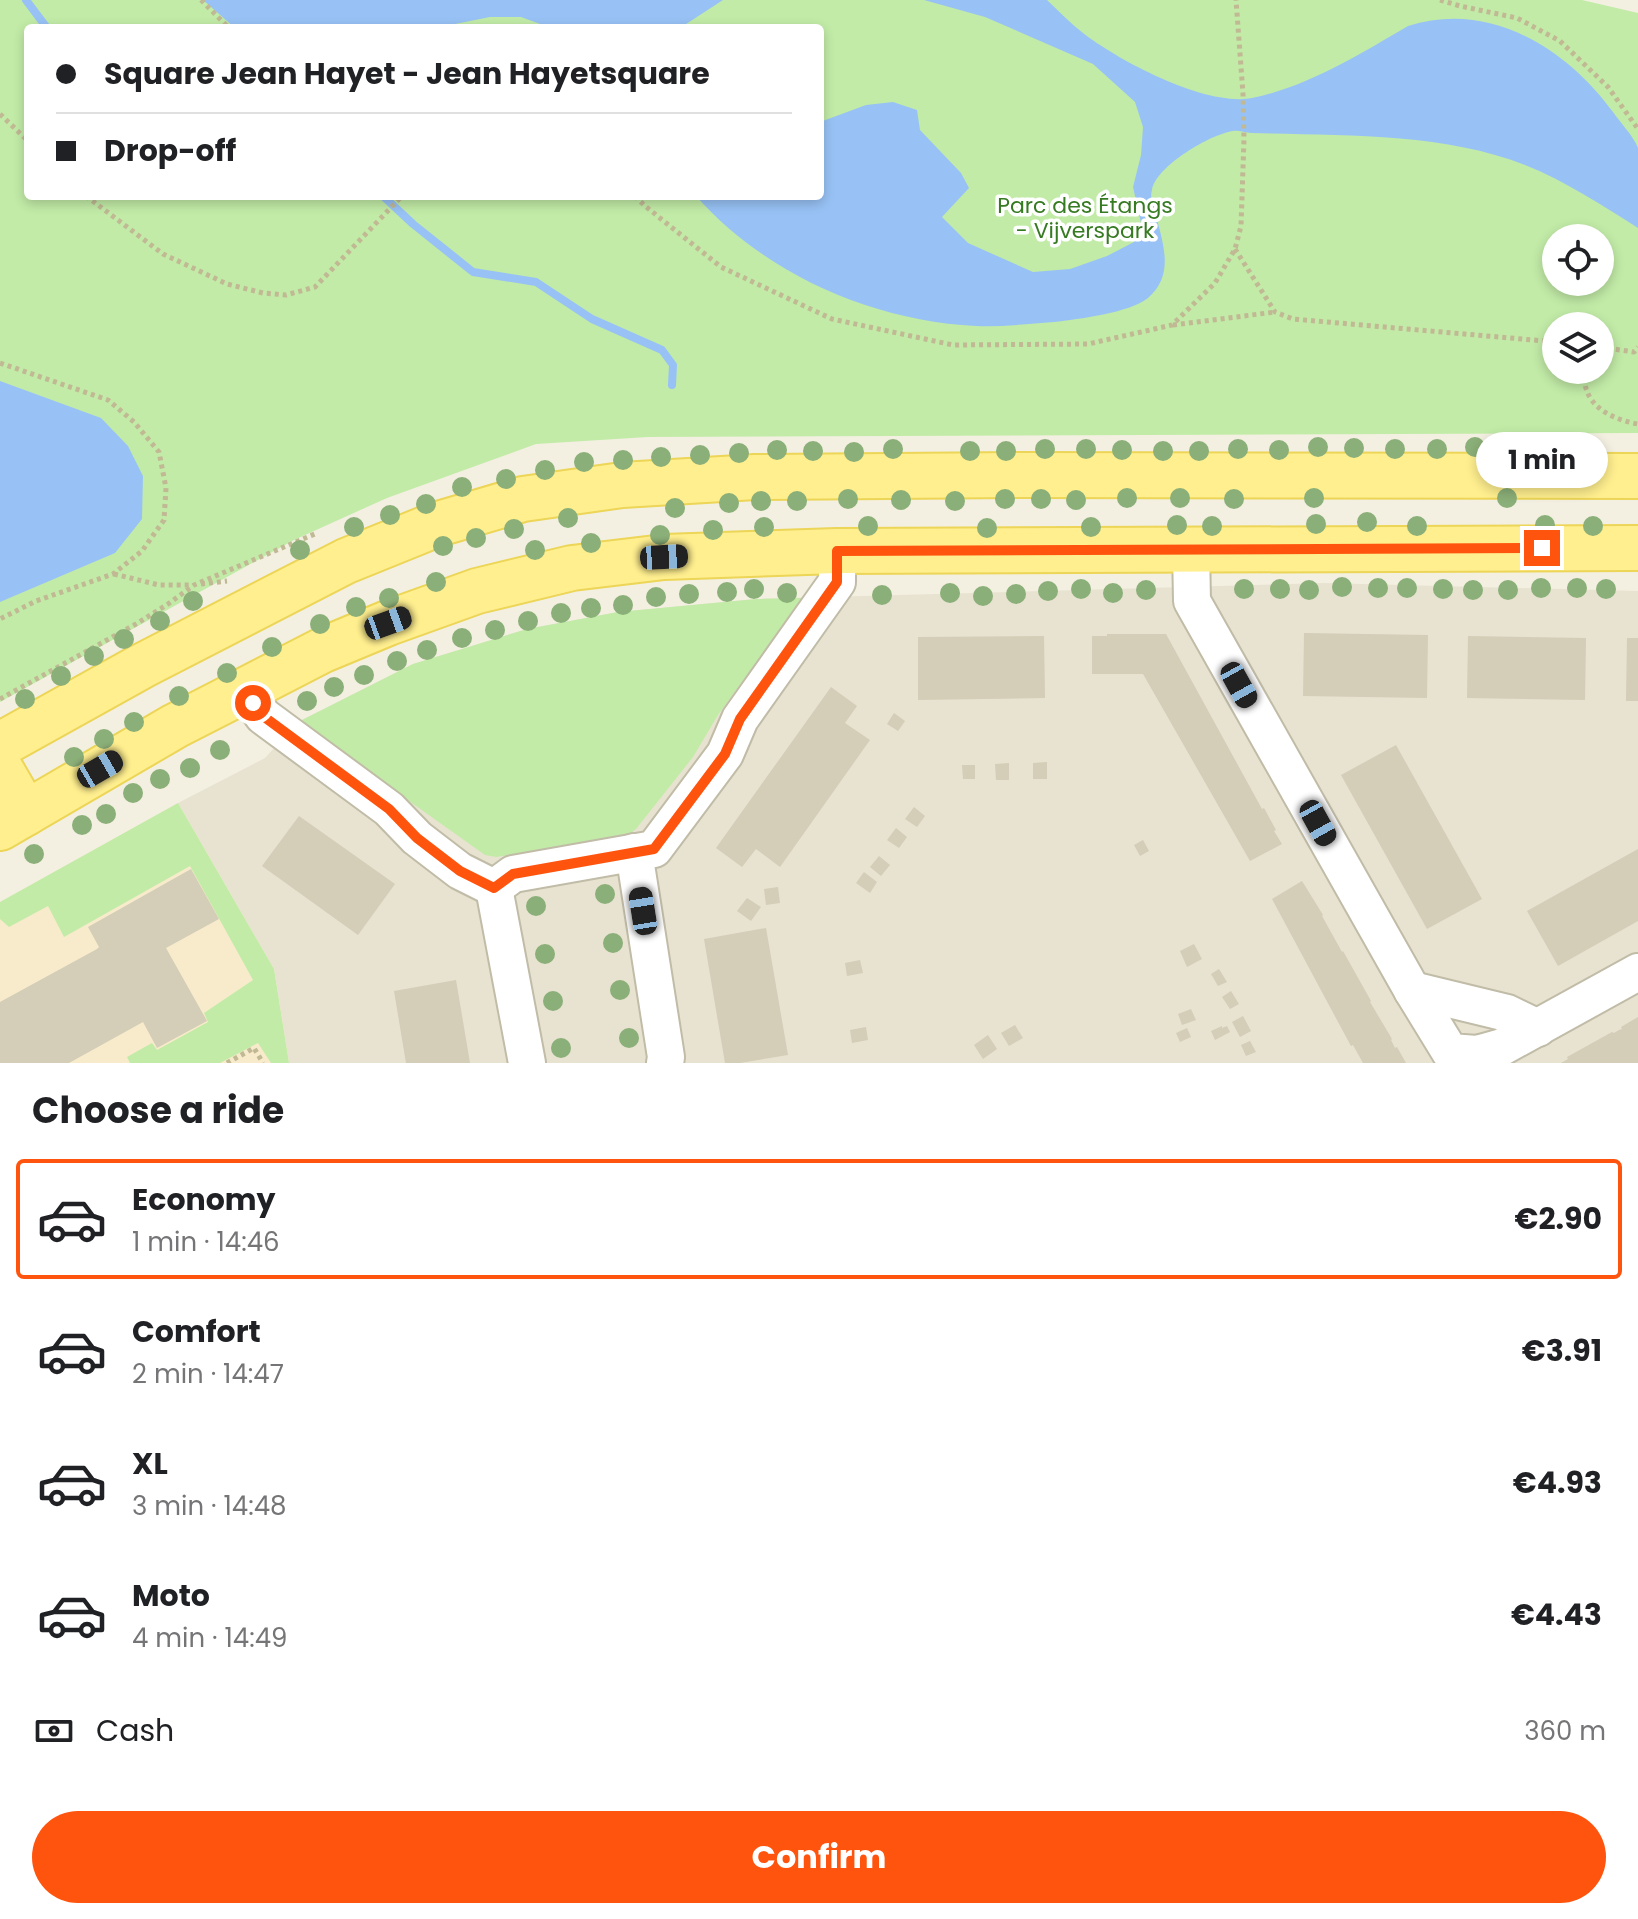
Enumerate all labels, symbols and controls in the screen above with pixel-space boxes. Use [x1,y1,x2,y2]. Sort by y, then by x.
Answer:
text: Square Jean Hayet - Jean Hayetsquare [104,52,710,95]
text: Drop-off [104,129,236,172]
park label: Parc des Étangs - Vijverspark [997,190,1173,246]
map controls [1542,224,1614,384]
button: locate [1542,224,1614,296]
button: layers [1542,312,1614,384]
callout: 1 min [1476,432,1608,488]
text: 1 min [1508,442,1576,478]
route end [1524,530,1560,566]
car [639,544,689,570]
car [361,604,415,642]
car [1217,658,1261,712]
route start [235,685,271,721]
car [73,747,127,791]
car [1296,796,1340,850]
car [627,885,659,937]
text: Choose a ride [32,1085,284,1136]
text: Economy [132,1178,276,1221]
icon: car [36,1183,108,1255]
text: €2.90 [1515,1197,1602,1240]
text: 1 min · 14:46 [132,1224,280,1260]
text: Comfort [132,1310,261,1353]
icon: car [36,1315,108,1387]
text: €3.91 [1522,1329,1602,1372]
text: 2 min · 14:47 [132,1356,284,1392]
text: XL [132,1442,168,1485]
icon: car [36,1447,108,1519]
text: €4.93 [1513,1461,1602,1504]
text: 3 min · 14:48 [132,1488,286,1524]
text: Moto [132,1574,210,1617]
icon: car [36,1579,108,1651]
text: €4.43 [1511,1593,1602,1636]
text: 4 min · 14:49 [132,1620,287,1656]
icon: cash [32,1709,76,1753]
text: Cash [96,1709,174,1752]
text: 360 m [1524,1713,1606,1749]
button: Confirm [32,1811,1606,1903]

